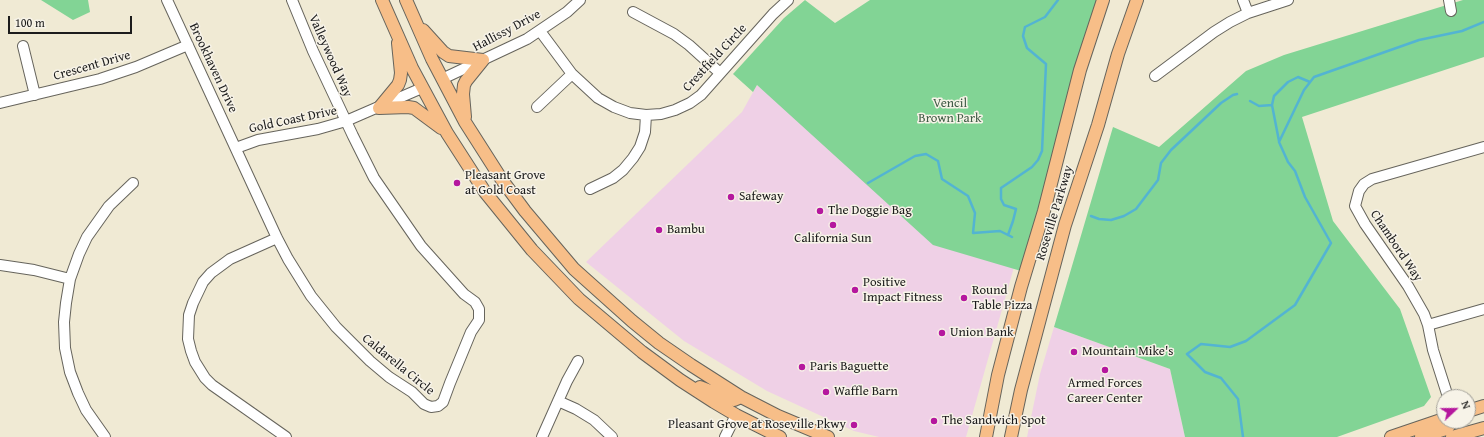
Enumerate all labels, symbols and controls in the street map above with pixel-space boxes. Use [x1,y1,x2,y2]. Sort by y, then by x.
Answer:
street label: Hallissy Drive [470,7,544,55]
scale bar [10,8,134,34]
street label: Valleywood Way [305,12,355,100]
text: 100 m [15,14,45,31]
street label: Brookhaven Drive [185,21,241,115]
street label: Crestfield Circle [680,21,750,95]
street label: Crescent Drive [52,48,132,84]
park label: Vencil Brown Park [918,96,982,127]
street label: Gold Coast Drive [248,103,338,137]
street label: Roseville Parkway [1033,164,1077,262]
place label: Pleasant Grove at Gold Coast [465,168,545,199]
marker: Pleasant Grove at Gold Coast [452,178,462,188]
place label: Safeway [739,189,783,205]
marker: Safeway [726,192,736,202]
place label: The Doggie Bag [828,203,912,219]
marker: The Doggie Bag [815,206,825,216]
street label: Chambord Way [1366,207,1426,285]
marker: California Sun [828,220,838,230]
place label: Bambu [667,222,705,238]
marker: Bambu [654,225,664,235]
place label: California Sun [794,231,872,247]
place label: Positive Impact Fitness [863,275,942,306]
place label: Round Table Pizza [972,283,1032,314]
marker: Positive Impact Fitness [850,285,860,295]
marker: Round Table Pizza [959,293,969,303]
place label: Union Bank [950,325,1014,341]
marker: Union Bank [937,328,947,338]
street label: Caldarella Circle [359,331,437,399]
place label: Mountain Mike's [1082,344,1173,360]
marker: Mountain Mike's [1069,347,1079,357]
place label: Paris Baguette [810,359,889,375]
marker: Paris Baguette [797,362,807,372]
marker: Armed Forces Career Center [1100,365,1110,375]
place label: Armed Forces Career Center [1067,376,1143,407]
place label: Waffle Barn [834,384,898,400]
marker: Waffle Barn [821,387,831,397]
north arrow [1436,389,1476,429]
text: N [1457,398,1475,411]
place label: The Sandwich Spot [942,413,1045,429]
marker: The Sandwich Spot [929,416,939,426]
place label: Pleasant Grove at Roseville Pkwy [668,417,846,433]
marker: Pleasant Grove at Roseville Pkwy [849,420,859,430]

